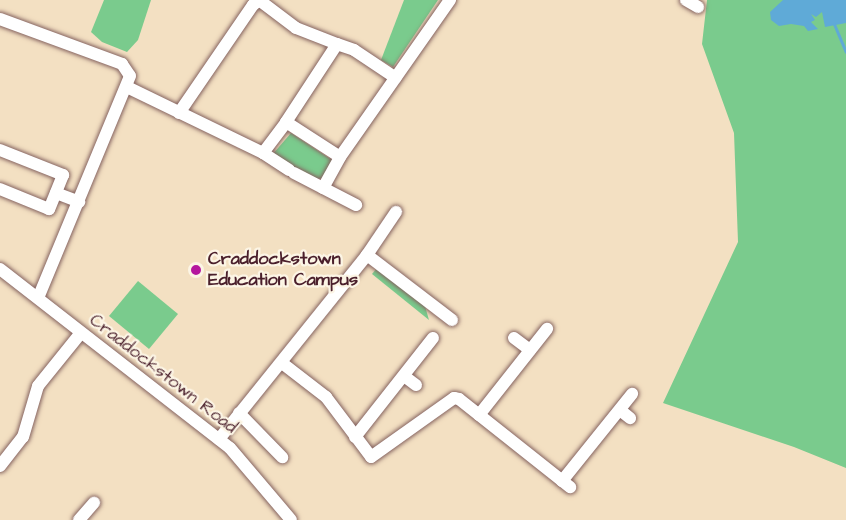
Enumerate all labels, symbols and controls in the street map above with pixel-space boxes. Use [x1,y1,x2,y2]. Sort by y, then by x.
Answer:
place label: Craddockstown Education Campus [208,249,358,292]
marker: Craddockstown Education Campus [189,263,203,277]
street label: Craddockstown Road [85,310,241,438]

